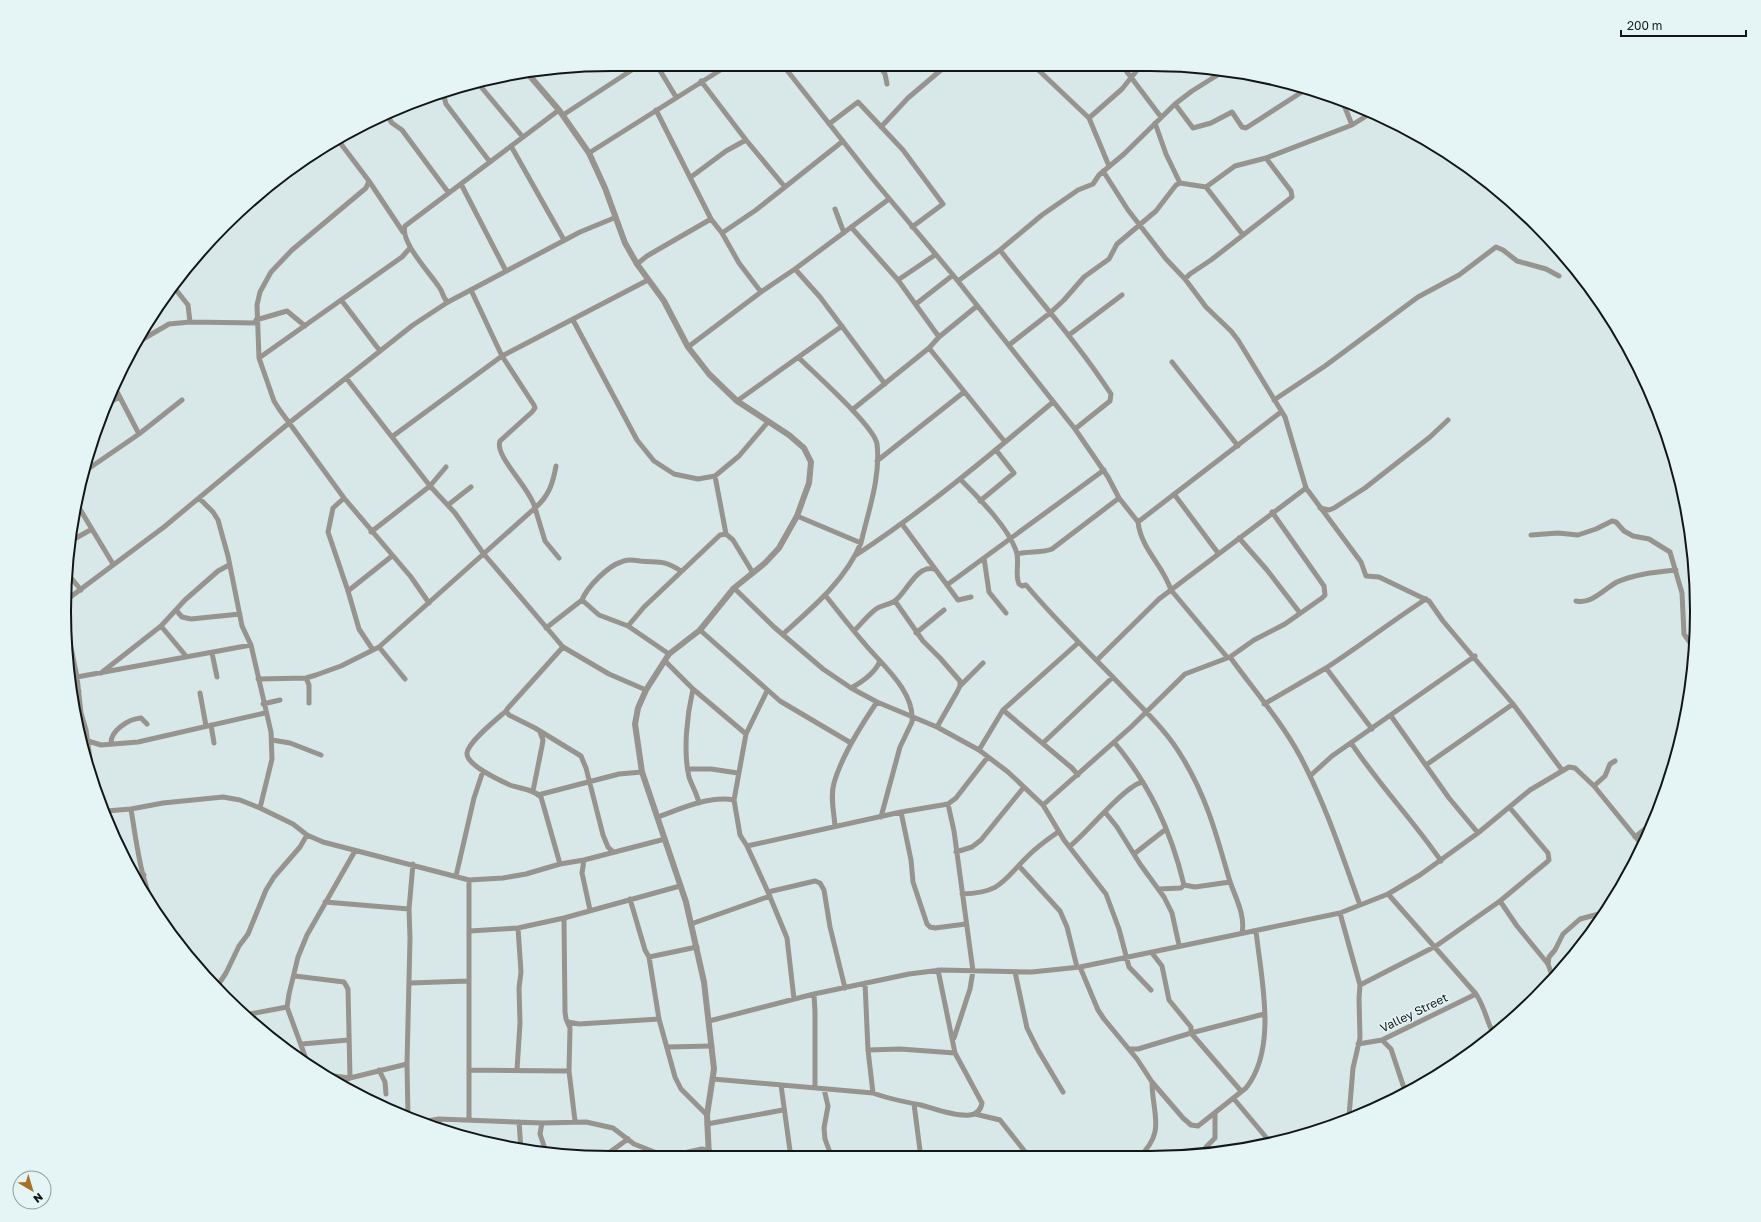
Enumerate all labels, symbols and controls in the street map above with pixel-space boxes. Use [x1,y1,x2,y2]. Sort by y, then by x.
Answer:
scale bar [1621,12,1746,38]
text: 200 m [1627,18,1662,33]
street label: Valley Street [1377,990,1450,1035]
north arrow [12,1170,52,1210]
text: N [31,1191,46,1206]

